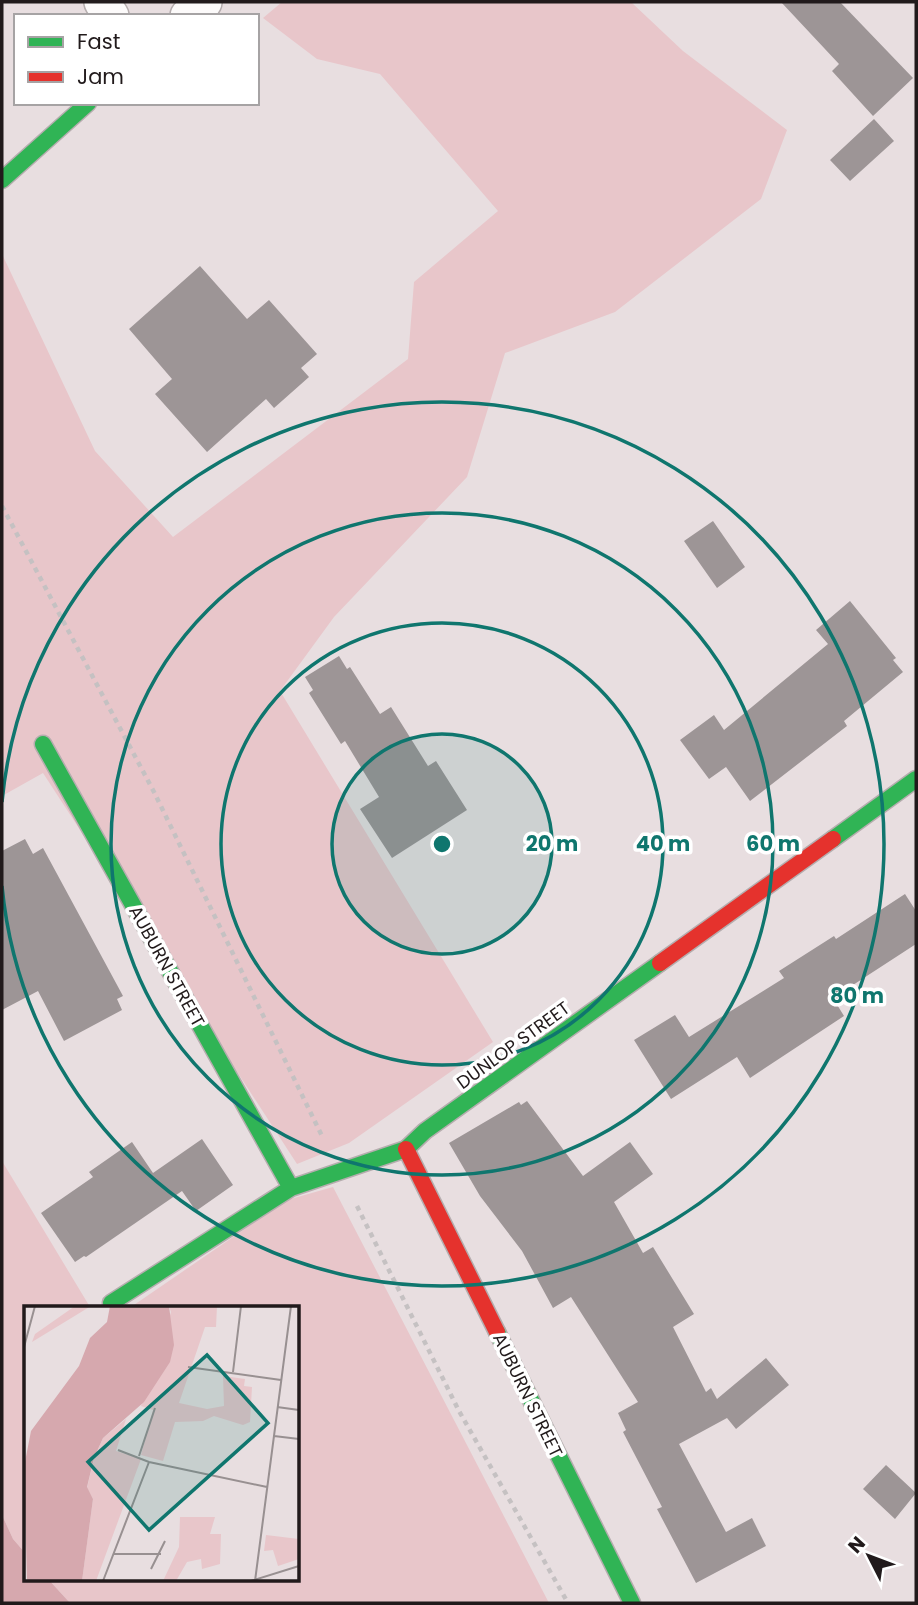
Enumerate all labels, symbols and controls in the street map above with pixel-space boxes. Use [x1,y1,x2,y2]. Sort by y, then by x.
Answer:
legend [14,14,259,105]
text: Fast [77,27,120,56]
text: Jam [77,62,124,91]
text: 20 m [526,829,578,858]
text: 40 m [636,829,690,858]
text: 60 m [746,829,800,858]
centre of rings [430,832,454,856]
street label: AUBURN STREET [123,901,211,1031]
text: 80 m [830,981,884,1010]
street label: DUNLOP STREET [451,995,575,1095]
inset map [24,1306,299,1580]
street label: AUBURN STREET [487,1329,569,1462]
north arrow [834,1521,904,1591]
text: N [842,1531,872,1559]

